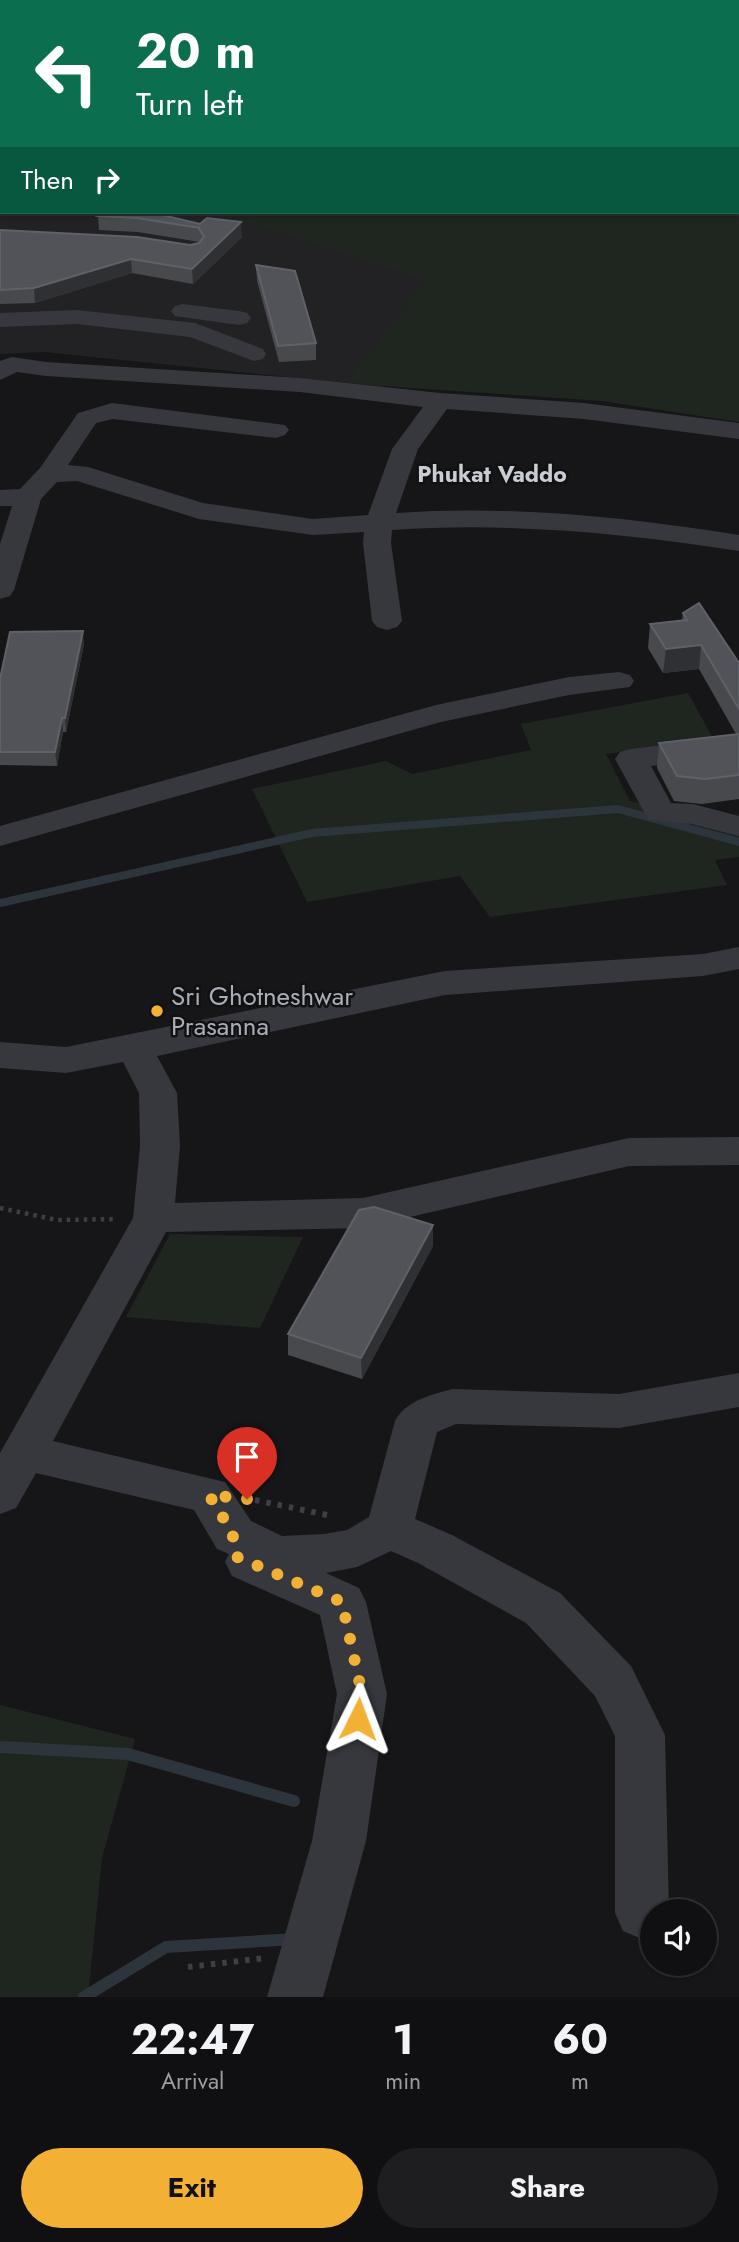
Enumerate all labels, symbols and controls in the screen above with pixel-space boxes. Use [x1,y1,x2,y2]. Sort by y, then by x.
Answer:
text: 20 m [136,16,255,86]
icon: left [21,28,112,119]
text: Turn left [136,81,243,127]
text: Then [21,161,74,199]
icon: right [88,161,126,199]
district label: Phukat Vaddo [417,457,567,491]
place label: Sri Ghotneshwar Prasanna [171,977,353,1045]
marker: Sri Ghotneshwar Prasanna [149,1003,165,1019]
pin [217,1427,277,1499]
icon: arrive [228,1438,266,1476]
position arrow [321,1682,395,1756]
map controls [640,1899,717,1976]
button: sound [640,1899,717,1976]
text: 22:47 [131,2009,254,2070]
text: 1 [392,2009,414,2070]
text: 60 [552,2009,608,2070]
text: Arrival [161,2064,224,2098]
text: min [385,2064,421,2098]
text: m [571,2064,589,2098]
button: Exit [21,2148,363,2228]
button: Share [377,2148,718,2228]

